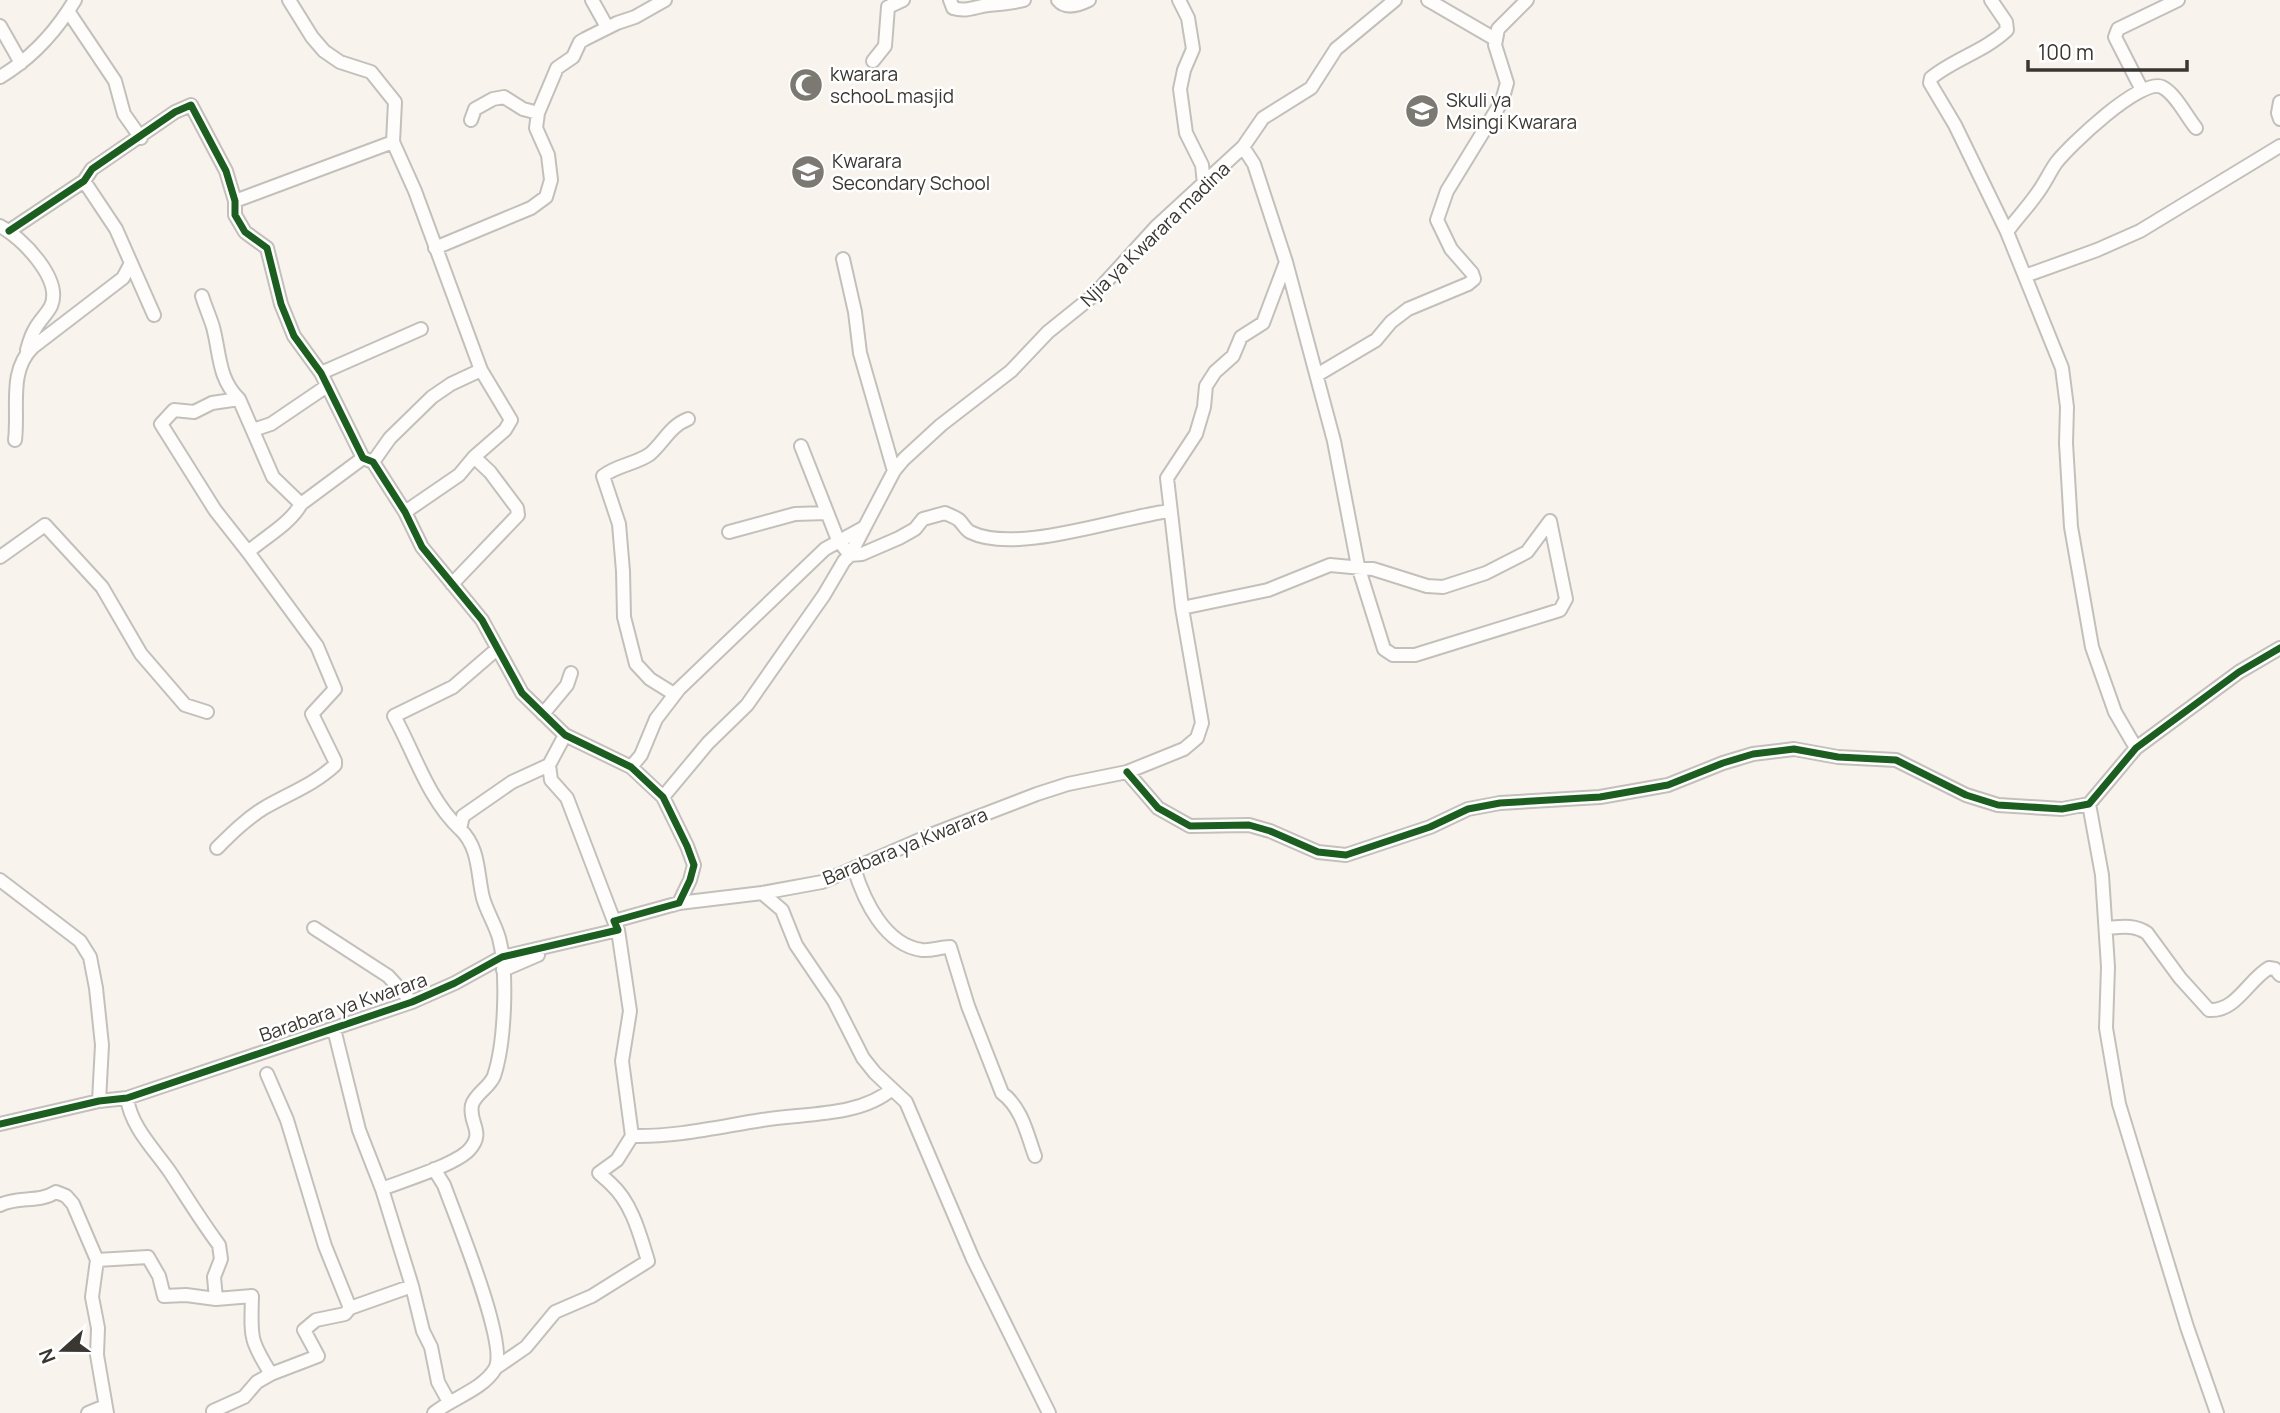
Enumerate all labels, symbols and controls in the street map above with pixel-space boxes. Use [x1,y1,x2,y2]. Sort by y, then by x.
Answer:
scale bar [2028,28,2187,72]
text: 100 m [2038,38,2094,66]
place label: kwarara schooL masjid [830,61,954,109]
mosque icon: kwarara schooL masjid [787,66,825,104]
place label: Skuli ya Msingi Kwarara [1446,87,1577,135]
school or university icon: Skuli ya Msingi Kwarara [1403,92,1441,130]
place label: Kwarara Secondary School [832,148,990,196]
school or university icon: Kwarara Secondary School [789,153,827,191]
street label: Njia ya Kwarara madina [1075,156,1235,312]
street label: Barabara ya Kwarara [819,801,991,891]
street label: Barabara ya Kwarara [256,966,430,1048]
north arrow [28,1315,98,1385]
text: N [33,1345,62,1367]

